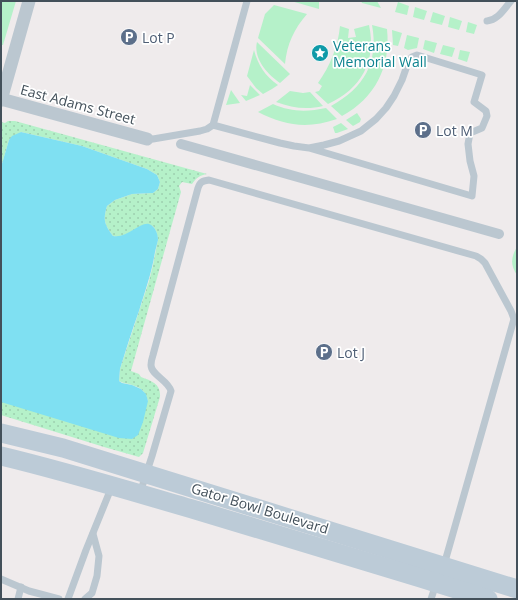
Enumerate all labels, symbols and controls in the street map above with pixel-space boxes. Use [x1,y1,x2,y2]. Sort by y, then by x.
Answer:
parking icon: Lot P [119,27,139,47]
place label: Lot P [142,28,175,47]
place label: Veterans Memorial Wall [333,36,427,71]
place icon: Veterans Memorial Wall [310,43,330,63]
street label: East Adams Street [18,79,138,129]
parking icon: Lot M [413,120,433,140]
place label: Lot M [436,121,473,140]
parking icon: Lot J [314,342,334,362]
place label: Lot J [337,343,365,362]
street label: Gator Bowl Boulevard [189,478,331,538]

